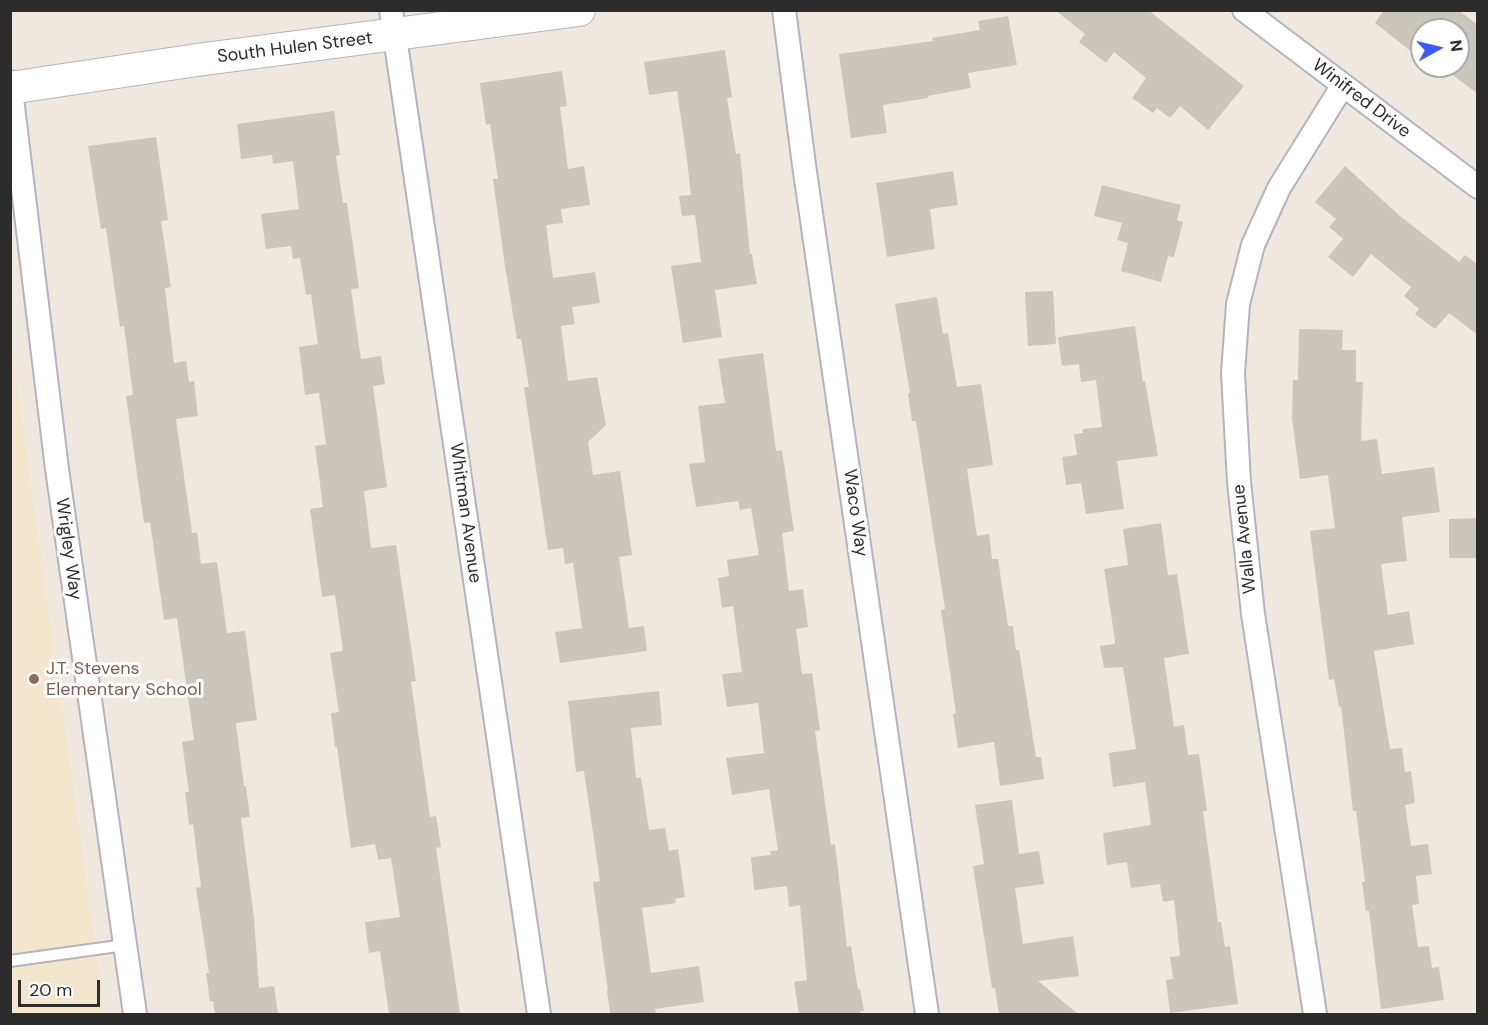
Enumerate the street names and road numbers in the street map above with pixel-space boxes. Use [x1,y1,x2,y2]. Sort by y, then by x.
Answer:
street label: South Hulen Street [216,28,374,68]
street label: Winifred Drive [1307,55,1415,143]
street label: Whitman Avenue [444,442,486,584]
street label: Waco Way [838,468,872,558]
street label: Walla Avenue [1229,483,1261,595]
street label: Wrigley Way [50,497,86,601]

